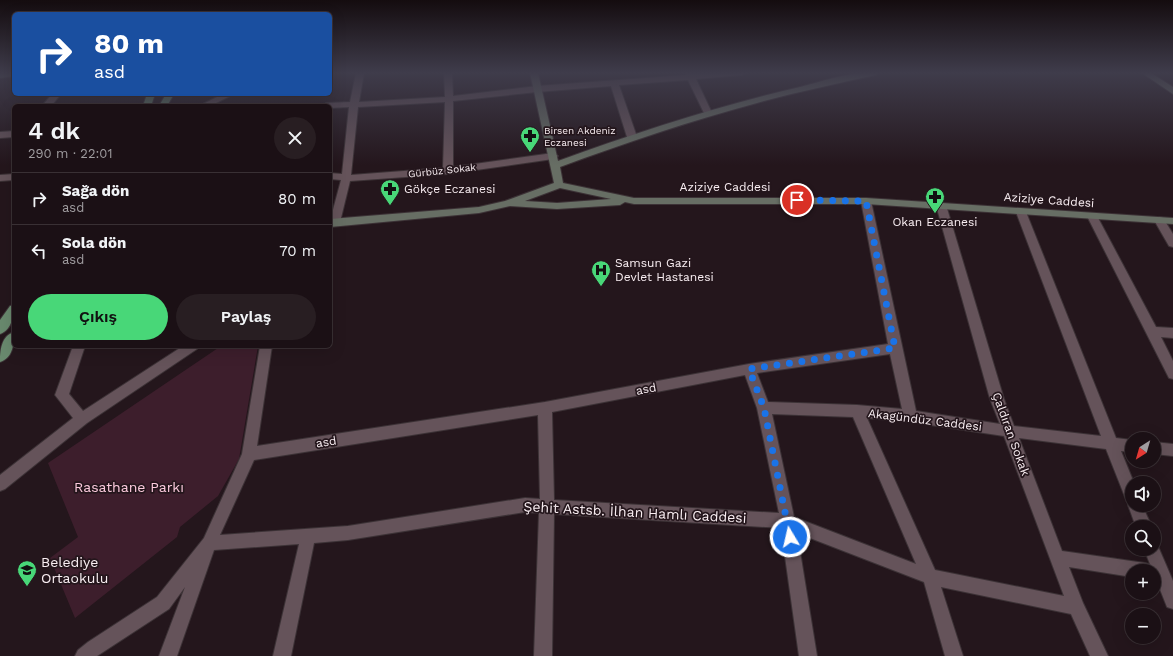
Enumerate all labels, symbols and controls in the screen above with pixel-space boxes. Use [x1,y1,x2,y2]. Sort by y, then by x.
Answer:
text: 80 m [94,27,164,60]
icon: right [28,28,80,80]
text: asd [94,61,125,82]
text: 4 dk [28,117,80,145]
button: close [274,117,316,159]
pharmacy icon: Birsen Akdeniz Eczanesi [519,125,541,153]
place label: Birsen Akdeniz Eczanesi [544,125,616,148]
text: 290 m · 22:01 [28,146,112,161]
street label: Gürbüz Sokak [408,161,477,180]
pharmacy icon: Gökçe Eczanesi [379,178,401,206]
street label: Aziziye Caddesi [680,180,770,194]
text: Sağa dön [62,182,129,200]
place label: Gökçe Eczanesi [404,182,495,196]
pin [780,183,814,217]
pharmacy icon: Okan Eczanesi [924,186,946,214]
icon: right [28,188,50,210]
icon: arrive [786,189,808,211]
text: 80 m [278,190,316,208]
street label: Aziziye Caddesi [1003,190,1095,210]
text: asd [62,200,84,215]
place label: Okan Eczanesi [892,215,978,229]
text: Sola dön [62,234,126,252]
icon: left [28,240,50,262]
text: 70 m [279,242,316,260]
text: asd [62,252,84,267]
place label: Samsun Gazi Devlet Hastanesi [615,256,714,284]
hospital icon: Samsun Gazi Devlet Hastanesi [590,259,612,287]
button: Çıkış [28,294,168,340]
button: Paylaş [176,294,316,340]
street label: asd [635,380,657,398]
street label: Çaldıran Sokak [989,390,1033,478]
street label: Akagündüz Caddesi [867,406,983,434]
north arrow [1125,432,1161,468]
map controls [1125,432,1161,644]
street label: asd [315,433,337,451]
button: sound [1125,476,1161,512]
park label: Rasathane Parkı [74,479,184,495]
street label: Şehit Astsb. İlhan Hamlı Caddesi [523,498,747,526]
position arrow [769,516,811,558]
button: search [1125,520,1161,556]
place label: Belediye Ortaokulu [41,554,108,586]
school or university icon: Belediye Ortaokulu [16,559,38,587]
button: + [1125,564,1161,600]
button: − [1125,608,1161,644]

